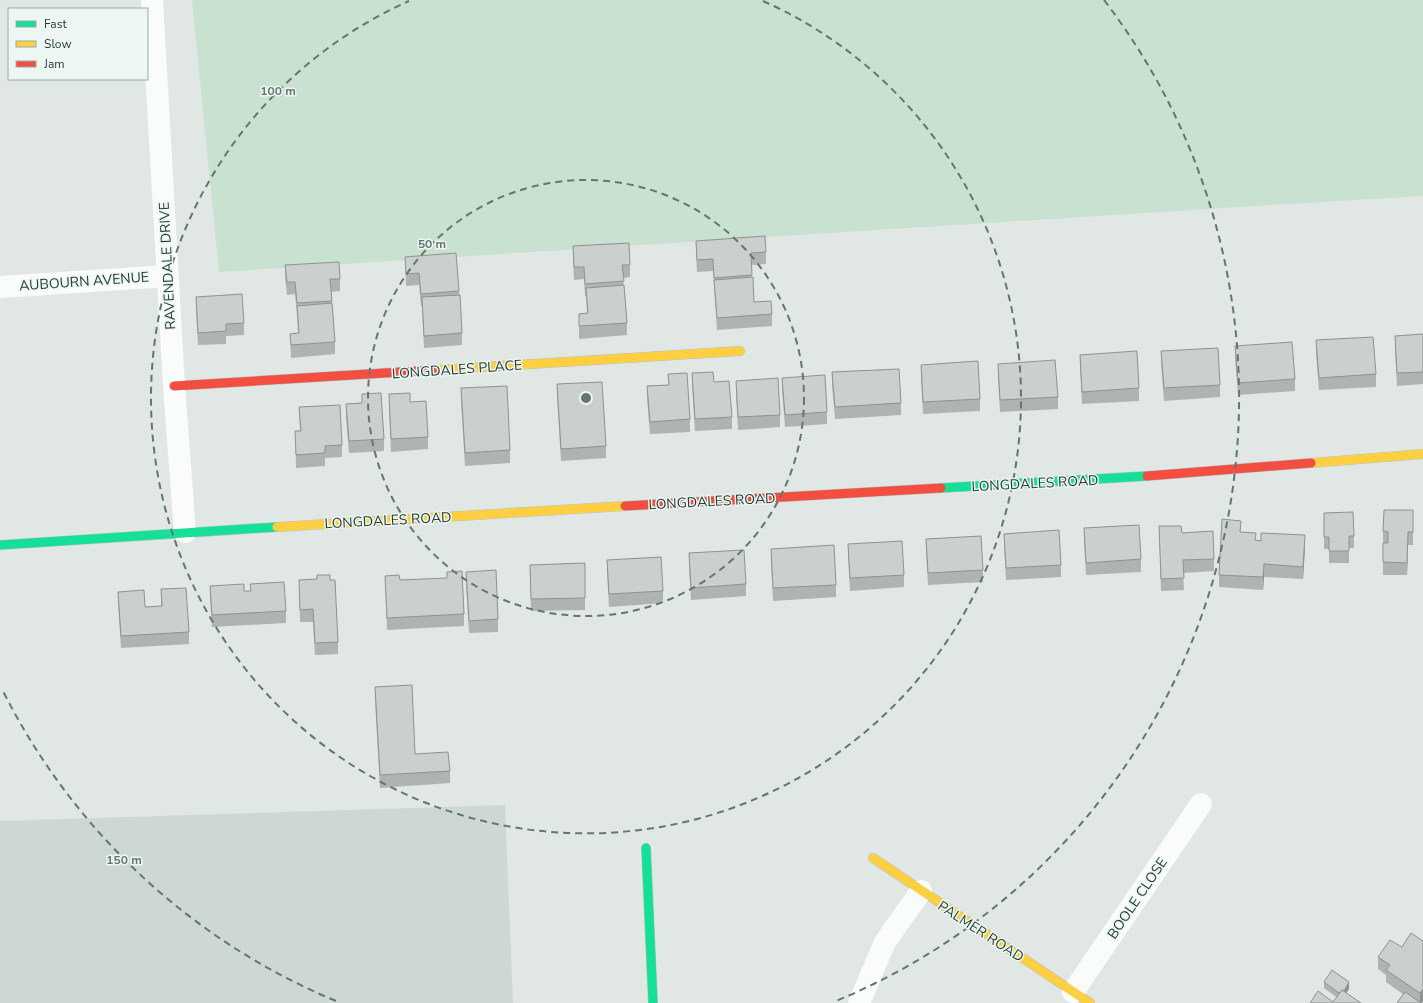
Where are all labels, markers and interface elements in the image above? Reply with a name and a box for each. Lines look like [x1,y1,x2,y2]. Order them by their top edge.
legend [8,8,148,80]
text: Fast [44,16,67,32]
text: Slow [44,36,72,52]
text: Jam [43,56,65,72]
text: 100 m [260,83,296,99]
street label: RAVENDALE DRIVE [155,202,180,330]
text: 50 m [418,236,446,252]
street label: AUBOURN AVENUE [19,267,150,296]
street label: LONGDALES PLACE [391,355,523,384]
centre of rings [579,391,593,405]
street label: LONGDALES ROAD [971,471,1099,496]
street label: LONGDALES ROAD [648,489,776,514]
street label: LONGDALES ROAD [324,508,452,533]
text: 150 m [106,852,142,868]
street label: BOOLE CLOSE [1103,854,1172,943]
street label: PALMER ROAD [934,896,1028,966]

